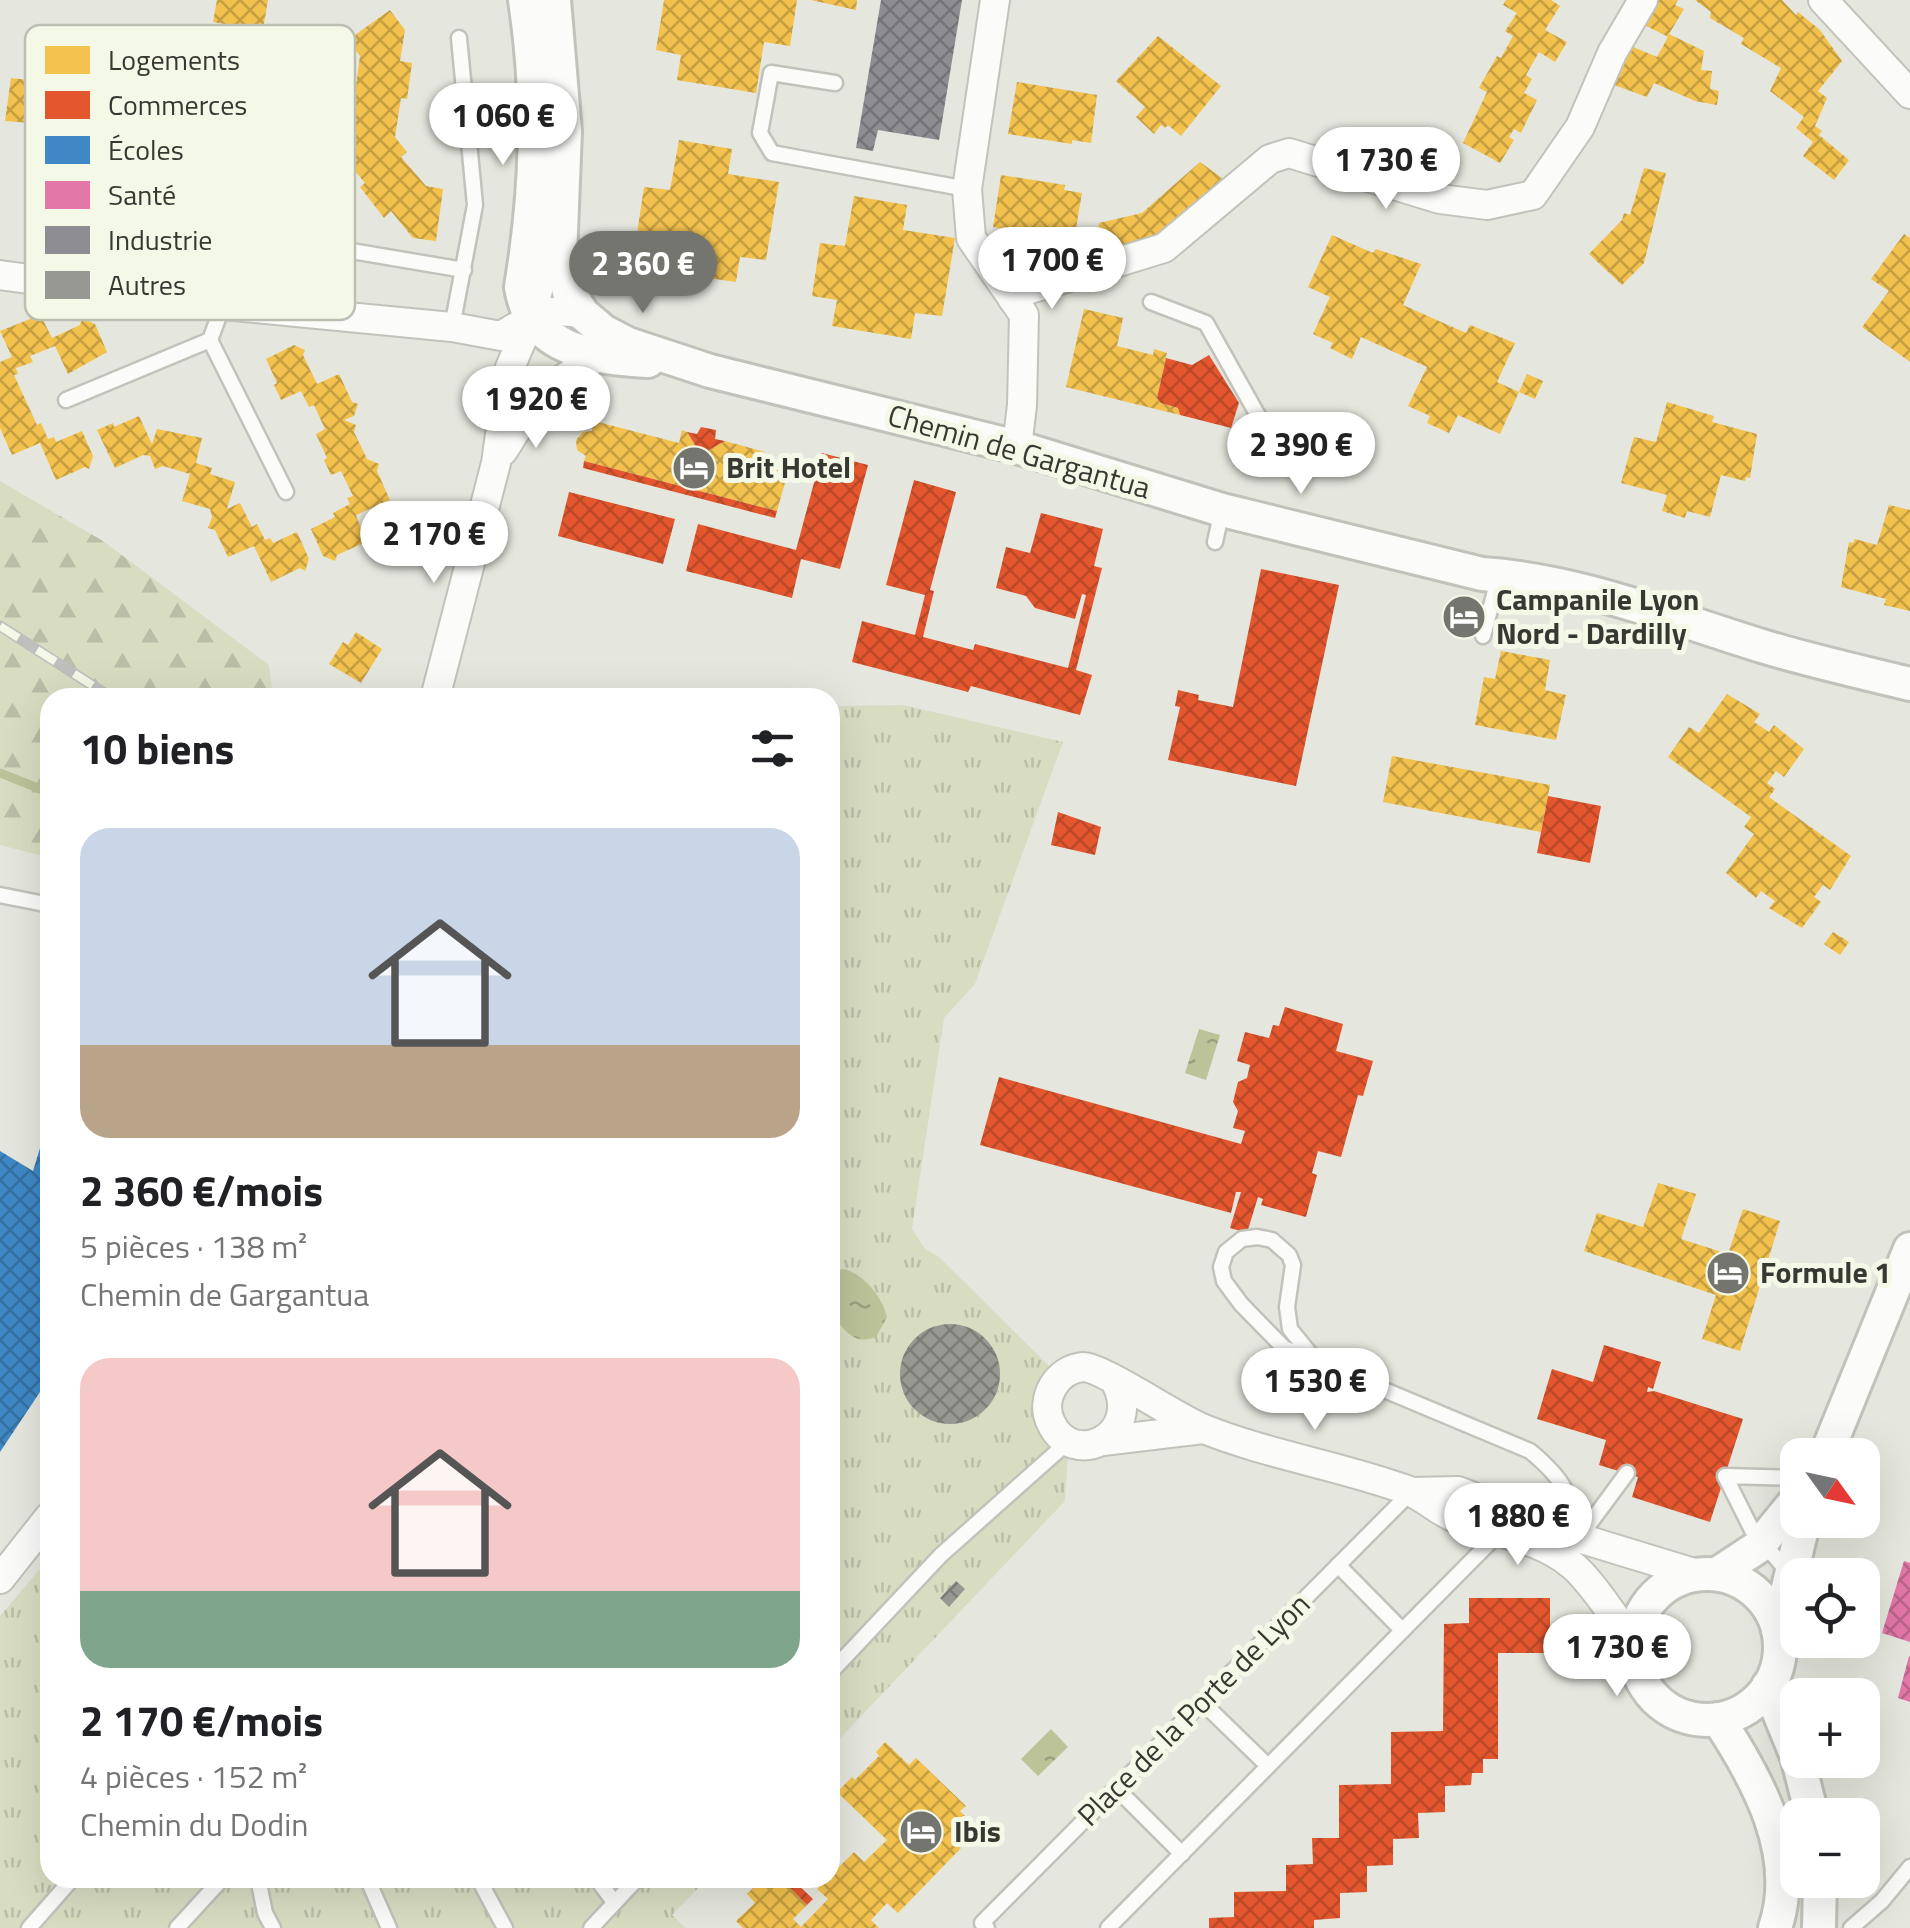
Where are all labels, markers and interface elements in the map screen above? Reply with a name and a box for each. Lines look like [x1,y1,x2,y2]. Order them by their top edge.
legend [25,25,355,320]
text: Logements [108,38,240,81]
text: Commerces [108,83,247,126]
pin: 1 060 € [411,83,595,168]
text: 1 060 € [451,91,555,139]
pin: 1 730 € [1294,127,1478,212]
text: Écoles [108,128,184,171]
text: 1 730 € [1334,135,1438,183]
text: Santé [108,173,176,216]
text: Industrie [108,218,212,261]
pin: 1 700 € [960,227,1144,312]
pin: 2 360 € [551,231,735,316]
text: 1 700 € [1000,235,1104,283]
text: 2 360 € [591,239,695,287]
text: Autres [108,263,186,306]
pin: 1 920 € [444,366,628,451]
text: 1 920 € [484,374,588,422]
street label: Chemin de Gargantua [883,392,1156,511]
pin: 2 390 € [1209,412,1393,497]
text: 2 390 € [1249,420,1353,468]
place label: Brit Hotel [726,444,851,490]
hotel icon: Brit Hotel [671,445,717,491]
pin: 2 170 € [342,501,526,586]
text: 2 170 € [382,509,486,557]
place label: Campanile Lyon Nord - Dardilly [1496,576,1699,656]
hotel icon: Campanile Lyon Nord - Dardilly [1441,594,1487,640]
text: 10 biens [80,716,234,780]
icon: filters [745,721,800,776]
icon: home [350,893,530,1073]
text: 2 360 €/mois [80,1158,323,1222]
text: 5 pièces · 138 m² [80,1222,307,1270]
place label: Formule 1 [1760,1249,1891,1295]
hotel icon: Formule 1 [1705,1250,1751,1296]
text: Chemin de Gargantua [80,1270,369,1318]
pin: 1 530 € [1223,1348,1407,1433]
text: 1 530 € [1263,1356,1367,1404]
icon: home [350,1423,530,1603]
north arrow [1780,1438,1880,1538]
map controls [1780,1438,1880,1898]
pin: 1 880 € [1426,1483,1610,1568]
text: 1 880 € [1466,1491,1570,1539]
button: locate [1780,1558,1880,1658]
street label: Place de la Porte de Lyon [1066,1582,1320,1836]
pin: 1 730 € [1525,1614,1709,1699]
text: 1 730 € [1565,1622,1669,1670]
button: + [1780,1678,1880,1778]
text: 2 170 €/mois [80,1688,323,1752]
text: 4 pièces · 152 m² [80,1752,307,1800]
button: − [1780,1798,1880,1898]
text: Chemin du Dodin [80,1800,308,1848]
place label: Ibis [954,1808,1001,1854]
hotel icon: Ibis [898,1809,944,1855]

